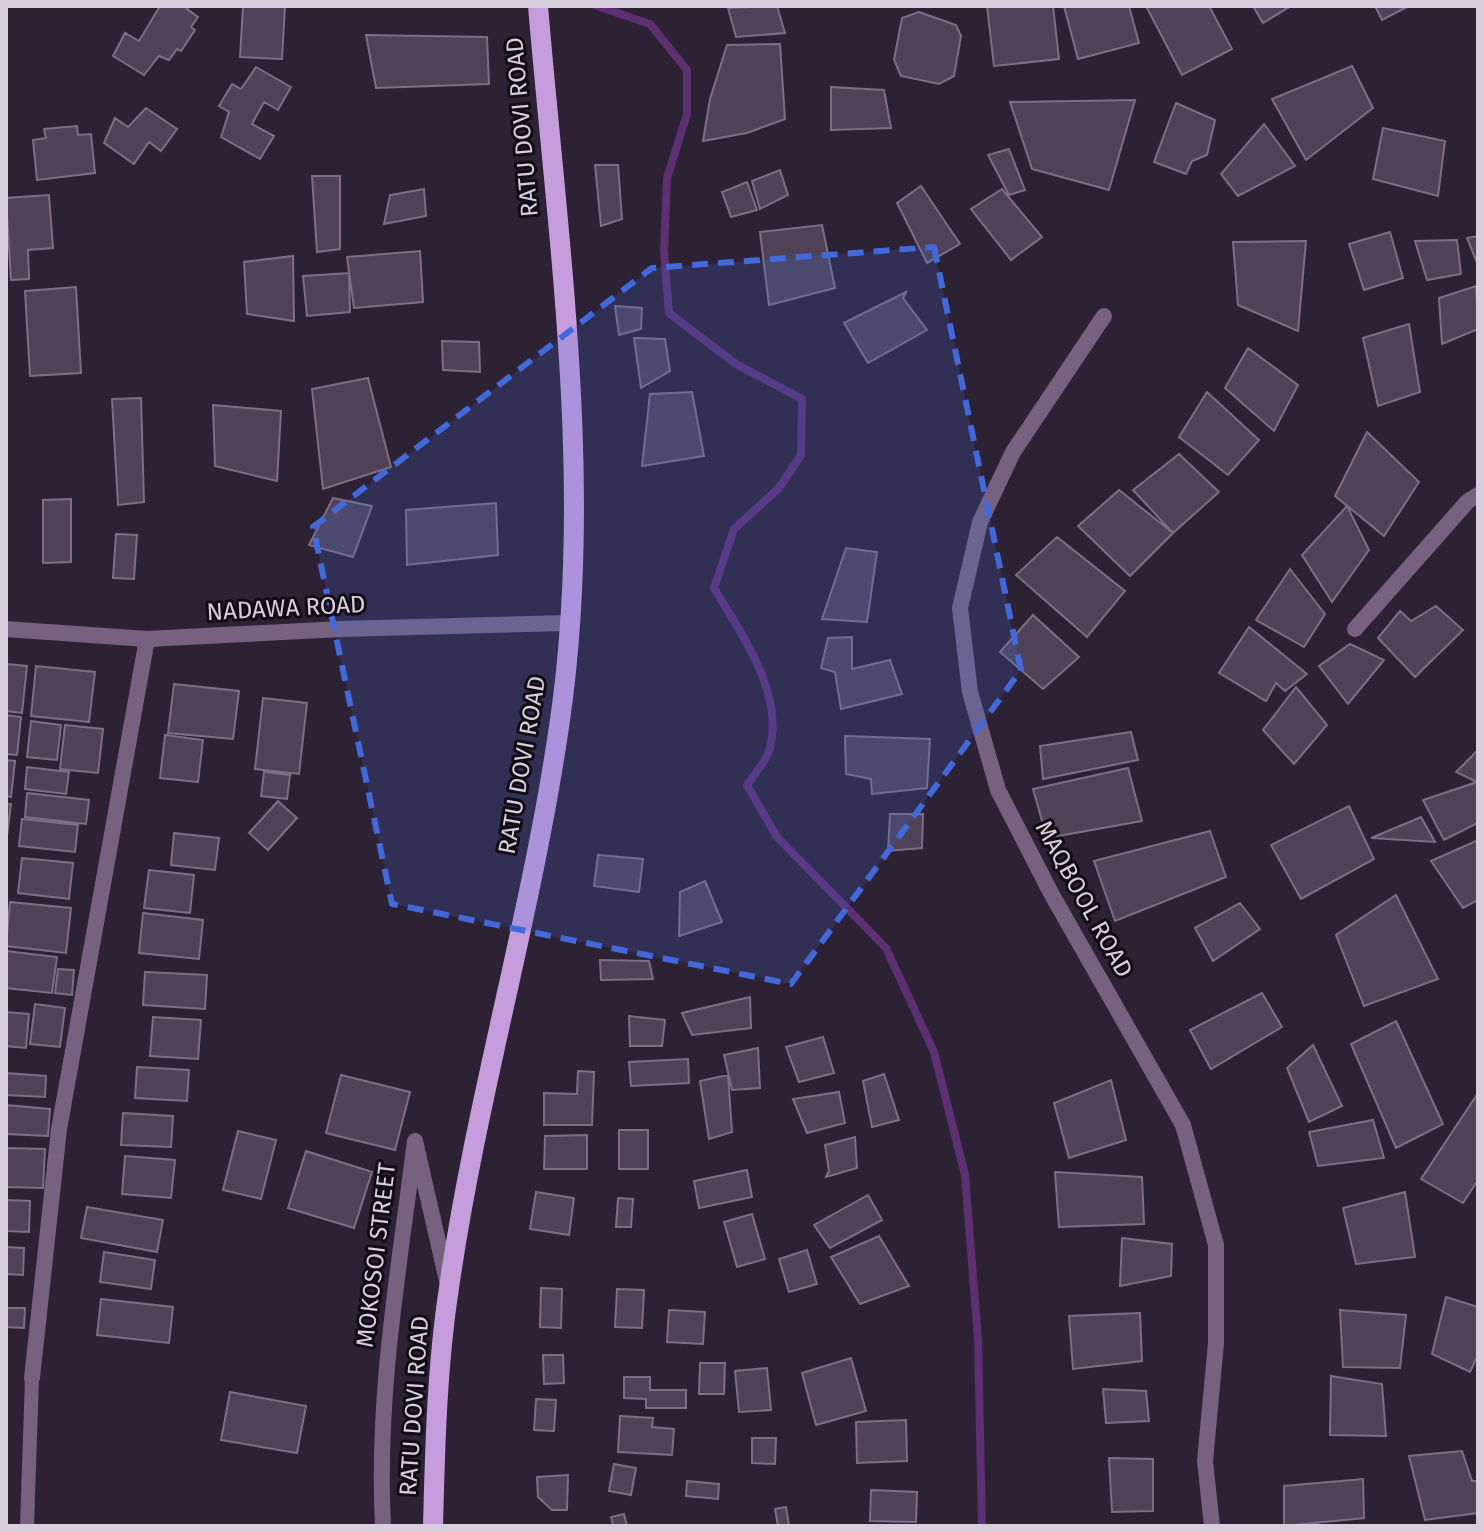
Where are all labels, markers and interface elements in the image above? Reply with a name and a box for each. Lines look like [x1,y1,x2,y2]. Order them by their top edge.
street label: RATU DOVI ROAD [500,36,544,218]
street label: NADAWA ROAD [206,590,366,626]
street label: RATU DOVI ROAD [493,674,551,856]
street label: MAQBOOL ROAD [1029,816,1139,982]
street label: MOKOSOI STREET [351,1160,401,1349]
street label: RATU DOVI ROAD [394,1315,434,1497]

